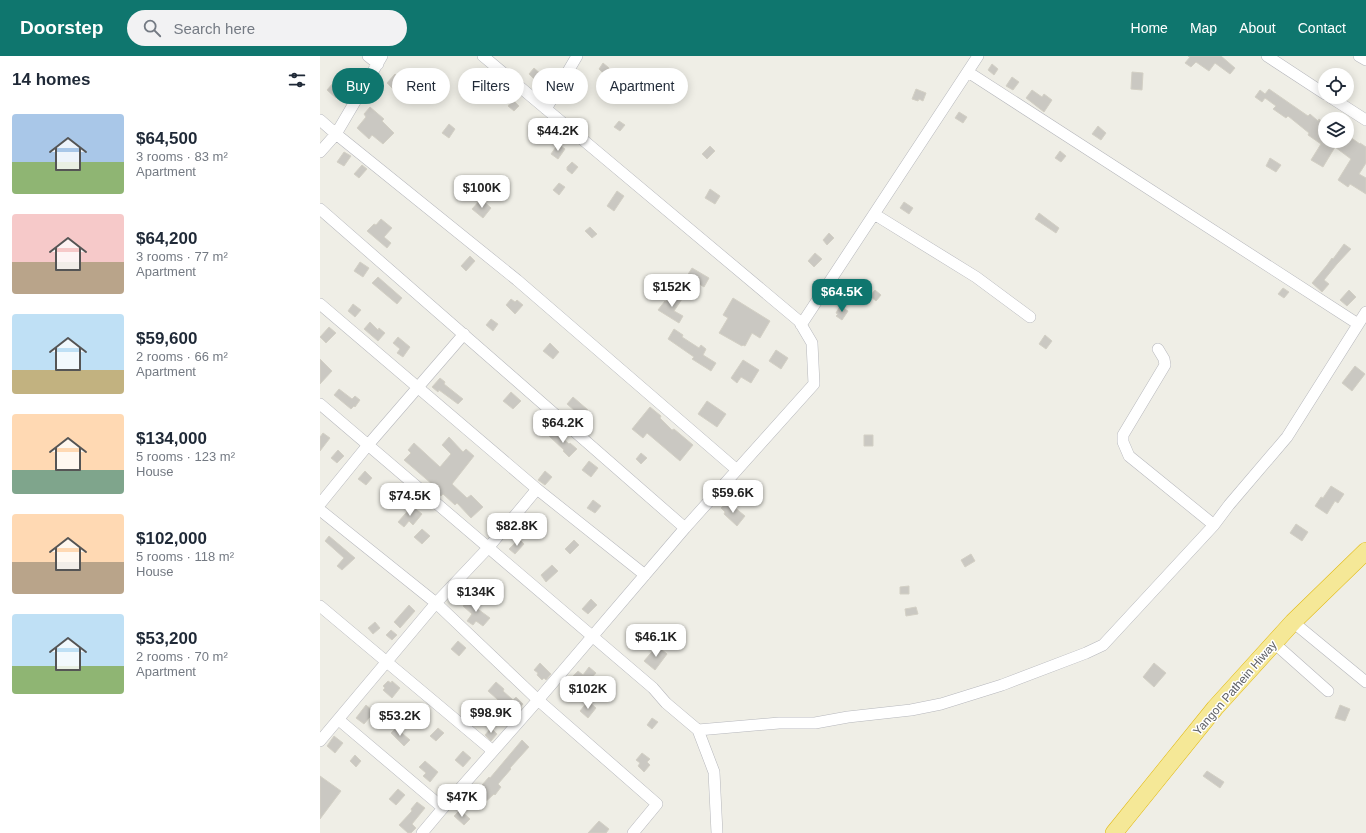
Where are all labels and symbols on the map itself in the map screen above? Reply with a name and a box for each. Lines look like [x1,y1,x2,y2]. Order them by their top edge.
pin: $44.2K [525,118,591,152]
pin: $100K [454,175,510,209]
pin: $152K [644,274,700,308]
pin: $64.5K [809,279,875,313]
pin: $64.2K [530,410,596,444]
pin: $59.6K [700,480,766,514]
pin: $74.5K [377,483,443,517]
pin: $82.8K [484,513,550,547]
pin: $134K [448,579,504,613]
pin: $46.1K [623,624,689,658]
street label: Yangon Pathein Hiway [1190,638,1280,738]
pin: $102K [560,676,616,710]
pin: $98.9K [458,700,524,734]
pin: $53.2K [367,703,433,737]
pin: $47K [438,784,486,818]

